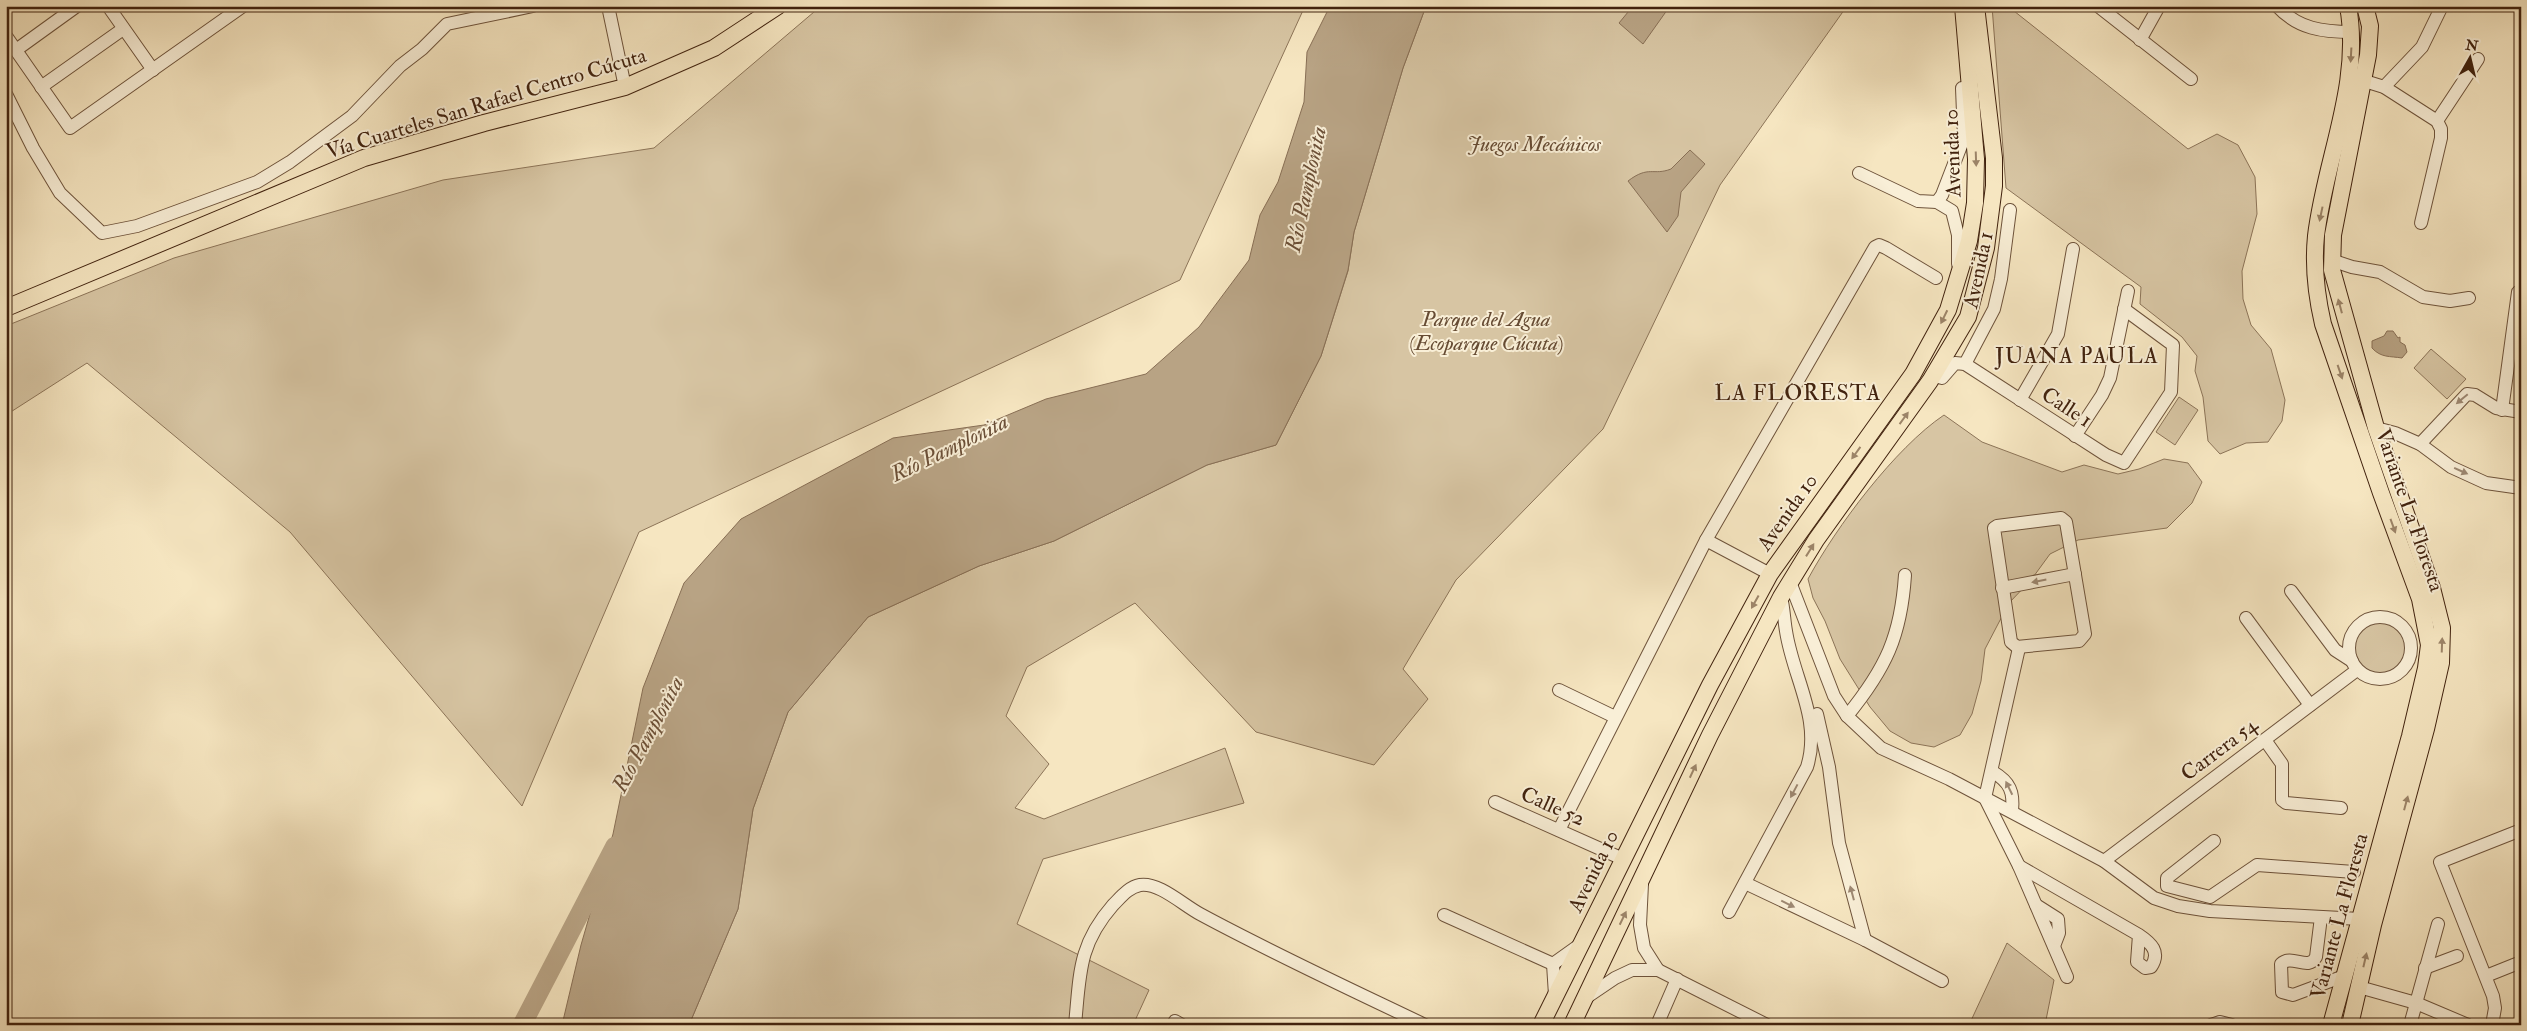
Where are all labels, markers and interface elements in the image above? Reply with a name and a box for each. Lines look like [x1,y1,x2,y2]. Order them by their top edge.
north arrow [2444,32,2494,82]
text: N [2463,36,2480,55]
street label: Vía Cuarteles San Rafael Centro Cúcuta [323,42,650,165]
one-way arrow [2347,47,2355,63]
street label: Avenida 10 [1937,108,1968,199]
water label: Río Pamplonita [1279,124,1333,255]
park label: Juegos Mecánicos [1467,131,1602,158]
one-way arrow [1972,152,1980,168]
one-way arrow [2317,206,2325,222]
street label: Avenida 1 [1957,229,2000,312]
one-way arrow [2336,298,2344,313]
park label: Parque del Agua (Ecoparque Cúcuta) [1409,306,1563,357]
one-way arrow [1940,310,1948,324]
district label: JUANA PAULA [1994,342,2159,370]
one-way arrow [2336,365,2344,380]
district label: LA FLORESTA [1715,379,1881,407]
street label: Calle 1 [2036,381,2097,434]
one-way arrow [2455,394,2468,405]
water label: Río Pamplonita [885,407,1013,489]
one-way arrow [1899,411,1909,425]
street label: Variante La Floresta [2369,425,2450,596]
one-way arrow [1850,446,1861,459]
street label: Avenida 10 [1750,468,1824,557]
one-way arrow [2454,468,2468,476]
one-way arrow [2389,519,2397,534]
one-way arrow [1805,544,1814,557]
one-way arrow [2030,577,2046,585]
one-way arrow [1750,595,1759,608]
one-way arrow [2438,637,2446,653]
water label: Río Pamplonita [605,672,690,798]
street label: Carrera 54 [2176,711,2264,787]
one-way arrow [1689,764,1697,778]
street label: Calle 52 [1516,780,1589,833]
one-way arrow [2005,781,2013,795]
one-way arrow [1790,784,1798,798]
one-way arrow [2403,796,2411,811]
street label: Avenida 10 [1562,826,1625,918]
street label: Variante La Floresta [2304,830,2375,1002]
one-way arrow [1848,886,1856,901]
one-way arrow [1781,899,1796,908]
one-way arrow [1619,911,1627,925]
one-way arrow [2361,953,2369,968]

